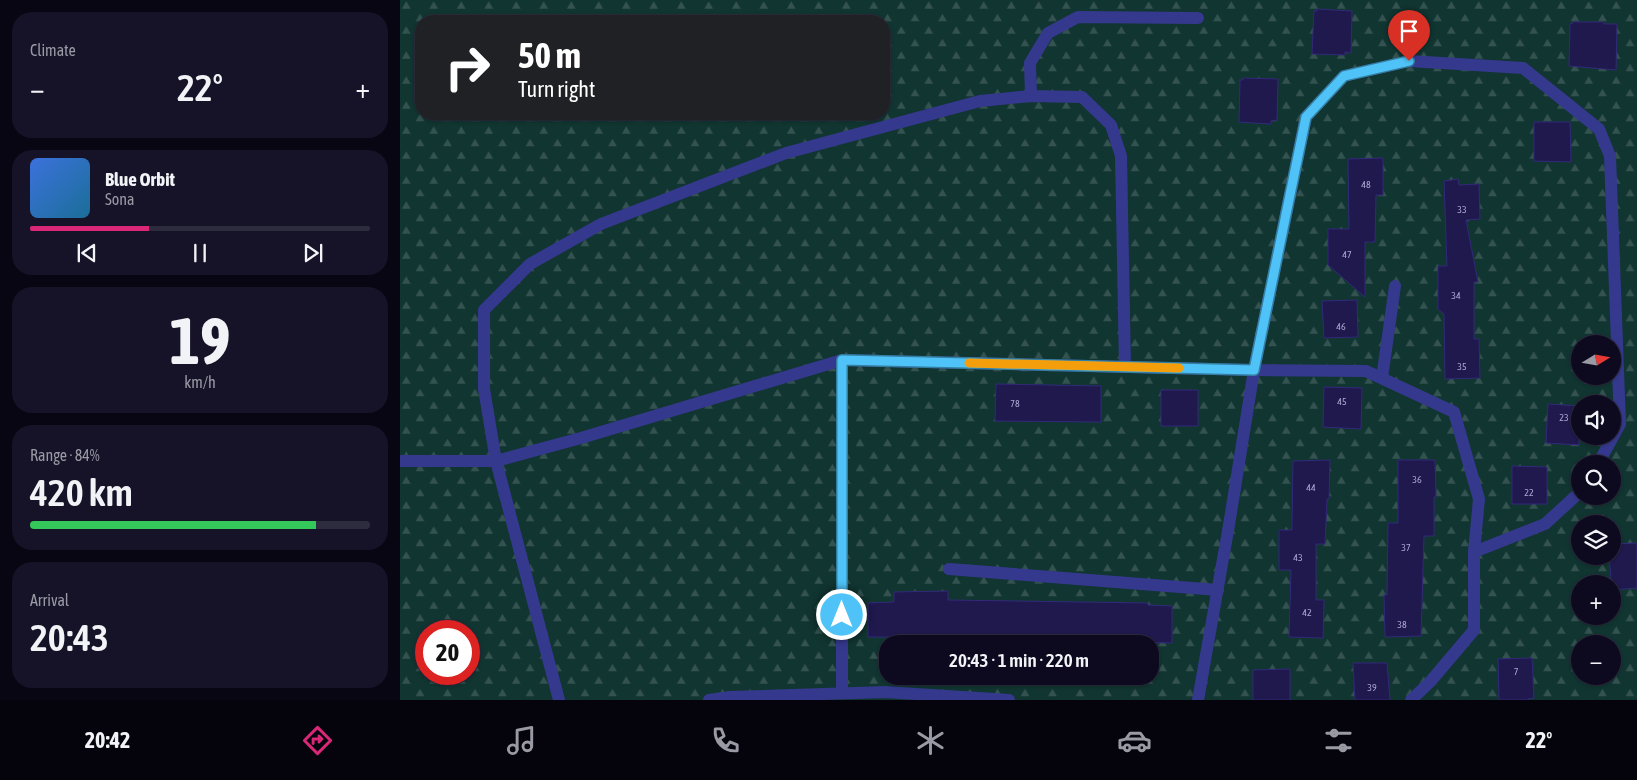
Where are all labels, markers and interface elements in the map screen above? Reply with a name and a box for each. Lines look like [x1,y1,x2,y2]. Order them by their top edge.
pin [1388,10,1430,61]
icon: arrive [1395,17,1423,45]
icon: right [435,35,500,100]
text: 50 m [518,35,581,75]
text: Climate [30,41,76,59]
text: 22° [177,66,223,109]
text: − [30,72,45,104]
text: + [355,72,370,104]
text: Turn right [518,76,595,102]
text: Blue Orbit [105,168,175,190]
house number: 48 [1361,179,1371,190]
text: Sona [105,190,134,208]
house number: 33 [1457,204,1467,215]
icon: previous [73,239,101,267]
icon: pause [186,239,214,267]
icon: next [299,239,327,267]
house number: 47 [1342,249,1352,260]
house number: 34 [1451,290,1461,301]
text: 19 [169,303,231,378]
house number: 46 [1336,321,1346,332]
north arrow [1571,335,1621,385]
map controls [1571,335,1621,685]
house number: 35 [1457,361,1467,372]
text: km/h [184,373,216,391]
button: sound [1571,395,1621,445]
house number: 45 [1337,396,1347,407]
house number: 78 [1010,398,1020,409]
house number: 23 [1559,412,1569,423]
text: Range · 84% [30,446,100,464]
button: search [1571,455,1621,505]
text: 420 km [30,471,133,514]
house number: 36 [1412,474,1422,485]
house number: 44 [1306,482,1316,493]
house number: 22 [1524,487,1534,498]
button: layers [1571,515,1621,565]
house number: 37 [1401,542,1411,553]
house number: 43 [1293,552,1303,563]
button: + [1571,575,1621,625]
position arrow [815,588,867,640]
text: Arrival [30,591,69,609]
house number: 42 [1302,607,1312,618]
text: 20:43 [30,616,109,659]
house number: 38 [1397,619,1407,630]
speed limit sign: 20 [415,620,480,685]
button: − [1571,635,1621,685]
text: 20:43 · 1 min · 220 m [949,649,1089,671]
house number: 7 [1514,666,1519,677]
house number: 39 [1367,682,1377,693]
icon: directions [300,723,335,758]
icon: music [504,723,539,758]
icon: phone [708,723,743,758]
icon: climate [913,723,948,758]
icon: car [1117,723,1152,758]
icon: filters [1321,723,1356,758]
text: 20:42 [85,727,130,753]
text: 22° [1526,727,1552,753]

